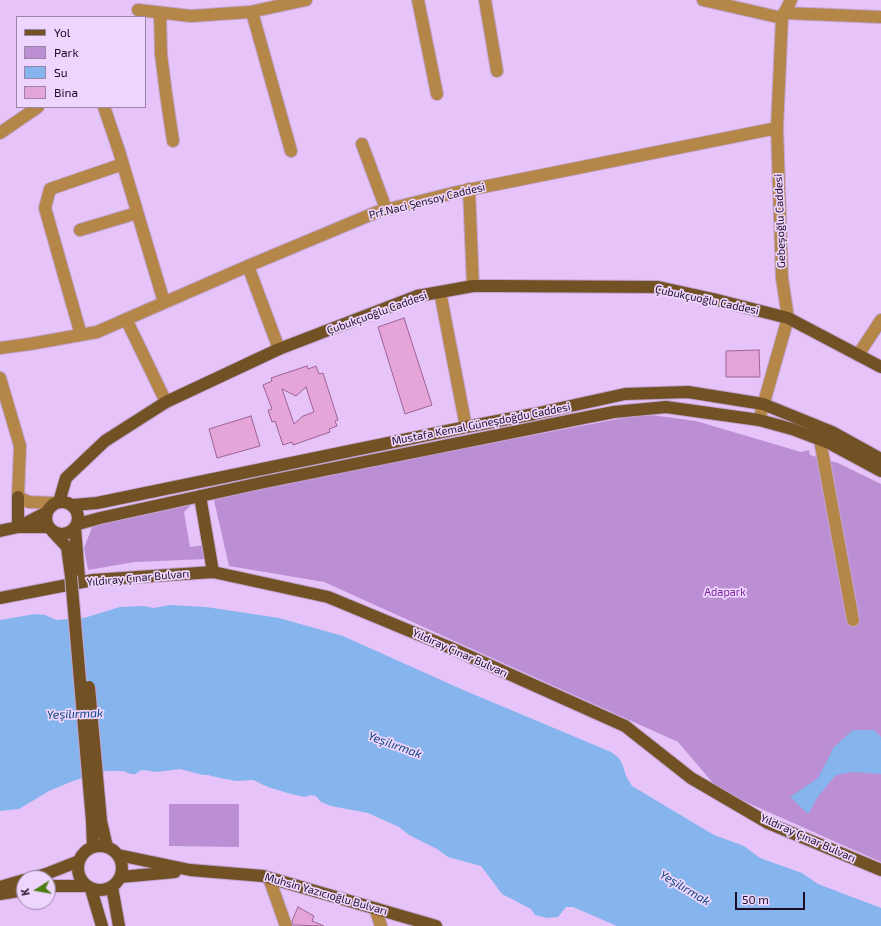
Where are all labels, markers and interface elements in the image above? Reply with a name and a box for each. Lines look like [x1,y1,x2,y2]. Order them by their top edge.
legend [16,16,146,108]
text: Yol [54,25,70,39]
text: Park [54,45,79,59]
text: Su [54,65,68,79]
text: Bina [54,85,78,99]
street label: Gebeşoğlu Caddesi [772,174,788,268]
street label: Prf.Naci Şensoy Caddesi [368,180,486,222]
street label: Çubukçuoğlu Caddesi [654,283,760,317]
street label: Çubukçuoğlu Caddesi [325,289,429,337]
street label: Mustafa Kemal Güneşdoğdu Caddesi [390,400,572,448]
street label: Yıldıray Çınar Bulvarı [86,567,190,589]
park label: Adapark [704,585,746,599]
street label: Yıldıray Çınar Bulvarı [410,626,510,680]
water label: Yeşilırmak [47,706,103,722]
water label: Yeşilırmak [366,729,424,761]
street label: Yıldıray Çınar Bulvarı [758,811,858,865]
water label: Yeşilırmak [657,867,713,909]
north arrow [16,870,56,910]
street label: Muhsin Yazıcıoğlu Bulvarı [263,870,389,918]
scale bar [737,884,807,910]
text: K [18,888,32,897]
text: 50 m [742,892,769,906]

